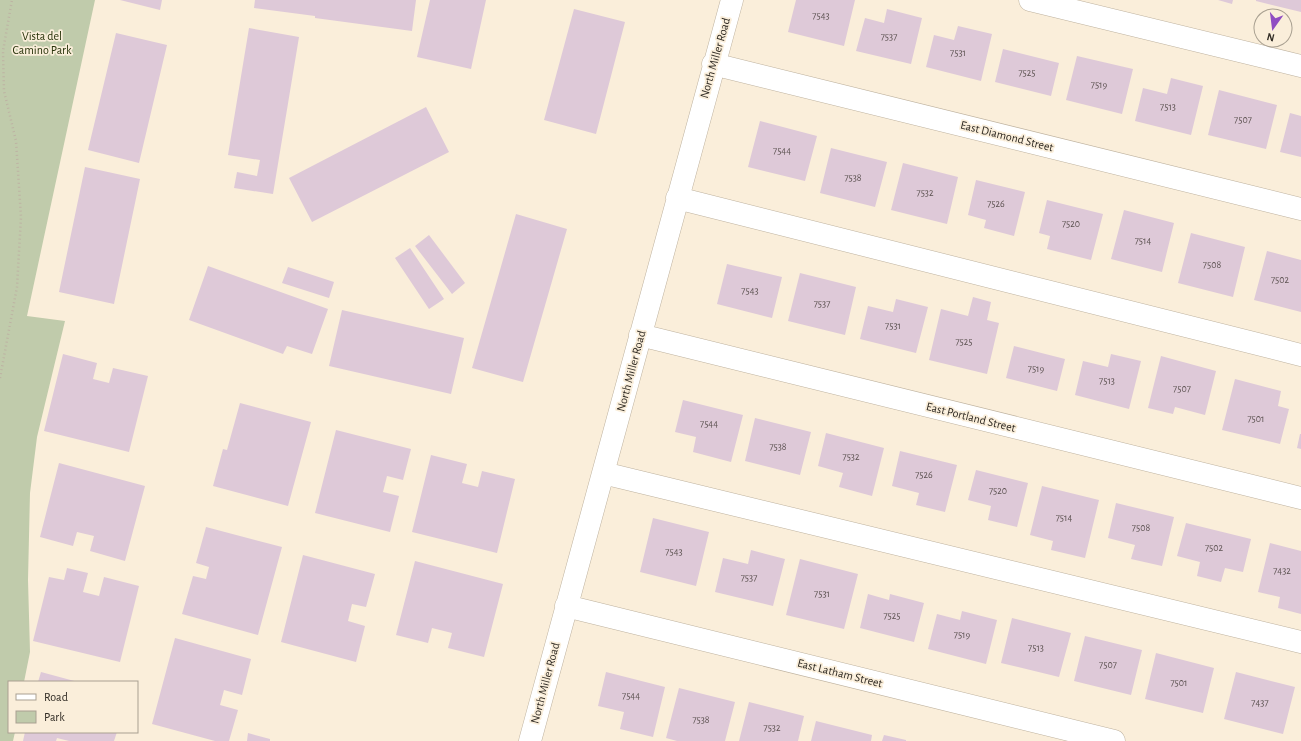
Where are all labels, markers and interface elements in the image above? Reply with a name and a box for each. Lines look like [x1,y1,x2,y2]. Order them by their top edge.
north arrow [1253,8,1293,48]
house number: 7543 [812,11,830,21]
street label: North Miller Road [698,16,732,100]
park label: Vista del Camino Park [13,30,72,56]
text: N [1266,31,1276,43]
house number: 7537 [881,32,897,42]
house number: 7531 [950,48,966,58]
house number: 7525 [1018,68,1036,78]
house number: 7519 [1091,80,1108,90]
house number: 7513 [1160,102,1176,112]
house number: 7507 [1234,115,1252,125]
street label: East Diamond Street [959,119,1055,153]
house number: 7544 [773,146,791,156]
house number: 7538 [844,173,862,183]
house number: 7532 [916,188,934,198]
house number: 7526 [987,199,1005,209]
house number: 7520 [1062,219,1080,229]
house number: 7514 [1135,236,1151,246]
house number: 7508 [1203,260,1221,270]
house number: 7502 [1271,275,1290,285]
house number: 7543 [741,286,759,296]
house number: 7537 [814,299,830,309]
house number: 7531 [885,321,901,331]
street label: North Miller Road [614,329,648,413]
house number: 7525 [955,337,973,347]
house number: 7519 [1028,364,1045,374]
house number: 7513 [1099,376,1115,386]
house number: 7507 [1173,384,1191,394]
street label: East Portland Street [925,400,1017,434]
house number: 7501 [1247,414,1265,424]
house number: 7544 [700,419,718,429]
house number: 7538 [769,442,787,452]
house number: 7532 [842,452,860,462]
house number: 7526 [915,470,933,480]
house number: 7520 [989,486,1007,496]
house number: 7514 [1056,513,1072,523]
house number: 7508 [1132,523,1150,533]
house number: 7502 [1205,543,1224,553]
house number: 7543 [665,547,683,557]
house number: 7432 [1273,566,1291,576]
house number: 7537 [741,573,757,583]
house number: 7531 [814,589,830,599]
house number: 7525 [883,611,901,621]
house number: 7519 [954,630,971,640]
street label: North Miller Road [528,641,562,725]
house number: 7513 [1028,643,1044,653]
street label: East Latham Street [796,657,884,689]
house number: 7507 [1099,660,1117,670]
house number: 7501 [1170,678,1188,688]
legend [8,681,138,733]
text: Road [44,691,68,703]
house number: 7544 [622,691,640,701]
house number: 7437 [1251,698,1269,708]
text: Park [44,711,65,723]
house number: 7538 [692,715,710,725]
house number: 7532 [763,723,781,733]

